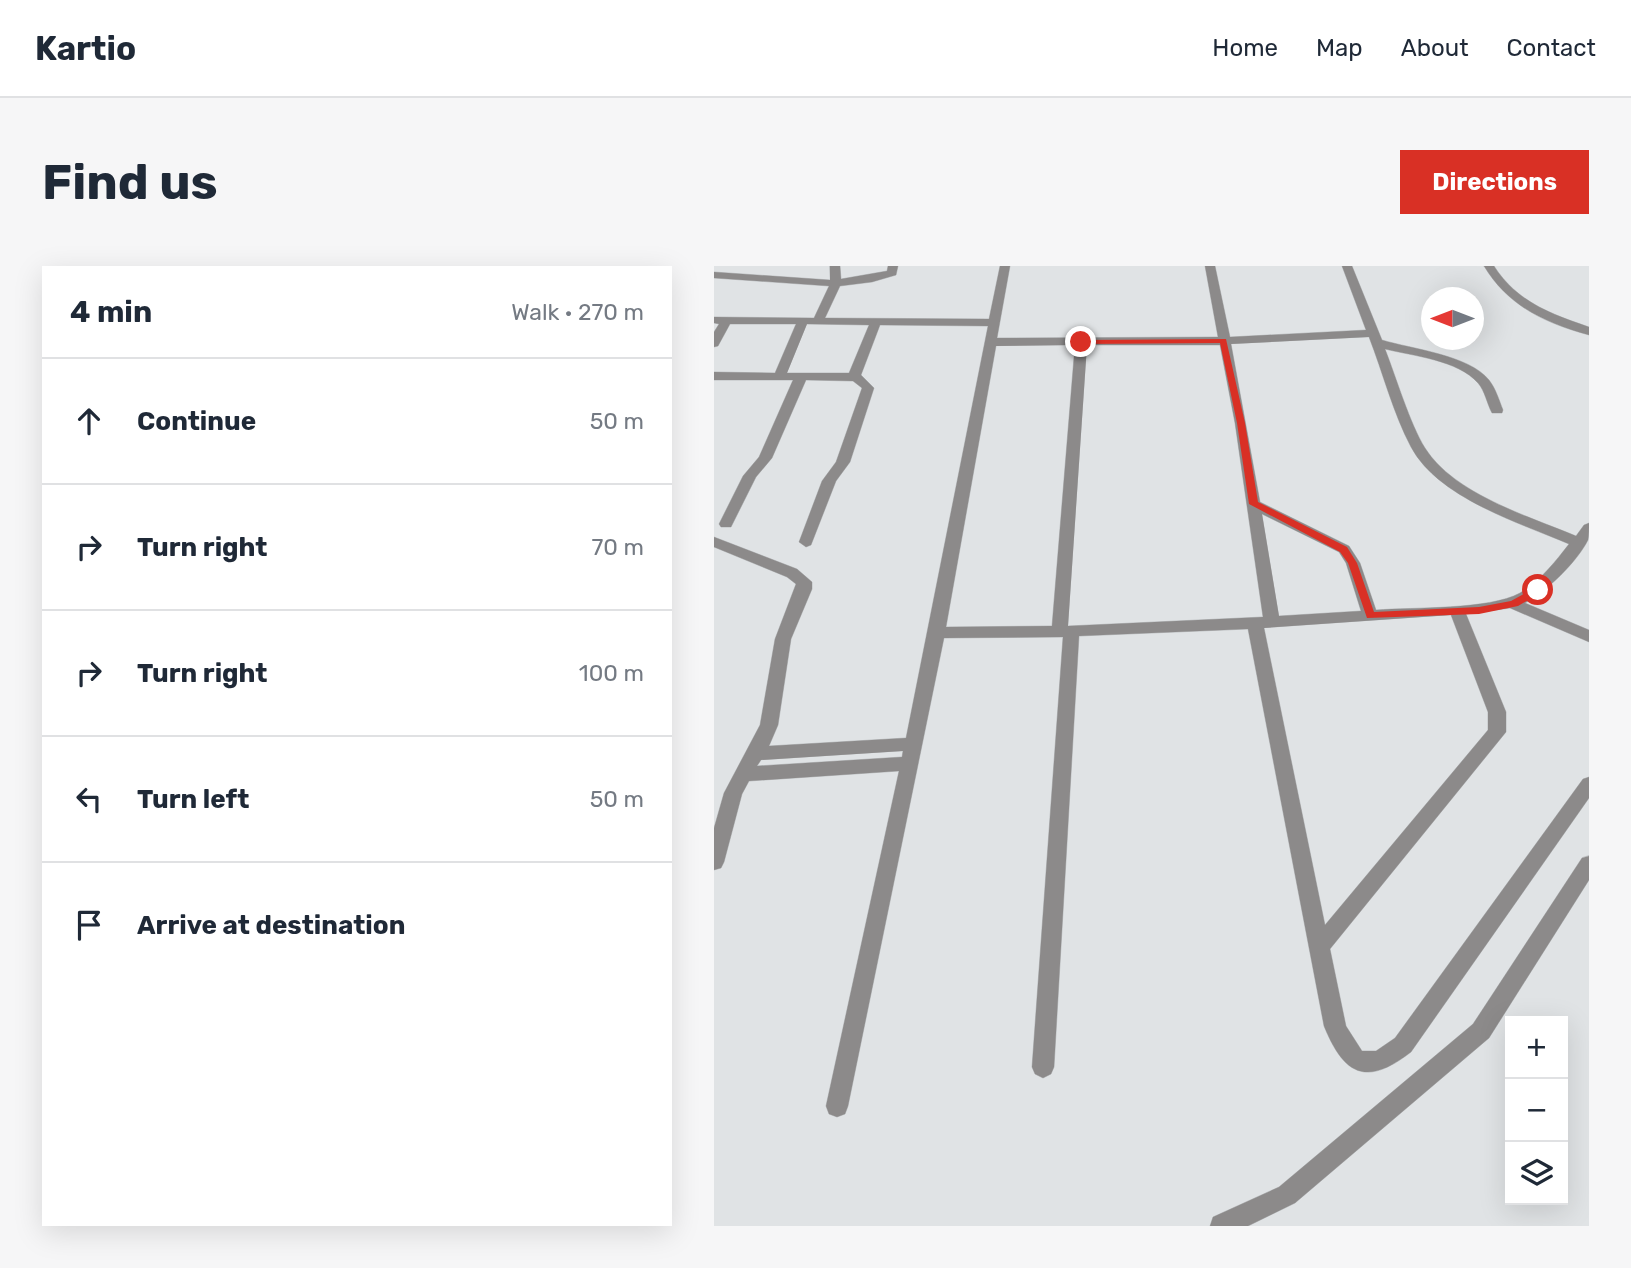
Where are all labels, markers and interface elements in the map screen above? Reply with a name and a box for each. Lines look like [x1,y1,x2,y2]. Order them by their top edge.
text: Kartio [35,29,136,68]
text: Home [1212,34,1278,62]
text: Map [1316,34,1363,62]
text: About [1401,34,1469,62]
text: Contact [1507,34,1596,62]
button: Directions [1400,150,1589,214]
text: Find us [42,153,218,211]
north arrow [1421,287,1484,350]
text: 4 min [70,294,152,330]
text: Walk · 270 m [511,298,644,326]
route end [1065,326,1096,357]
icon: ahead [70,402,108,440]
text: Continue [137,406,256,437]
text: 50 m [590,407,644,435]
icon: right [70,528,108,566]
text: Turn right [137,532,267,563]
text: 70 m [592,533,644,561]
route start [1522,574,1553,605]
icon: right [70,654,108,692]
text: Turn right [137,658,267,689]
text: 100 m [579,659,644,687]
icon: left [70,780,108,818]
text: Turn left [137,784,249,815]
text: 50 m [590,785,644,813]
icon: arrive [70,906,108,944]
text: Arrive at destination [137,910,405,941]
map controls [1505,1016,1568,1205]
button: + [1505,1016,1568,1079]
button: − [1505,1079,1568,1142]
button: layers [1505,1142,1568,1205]

